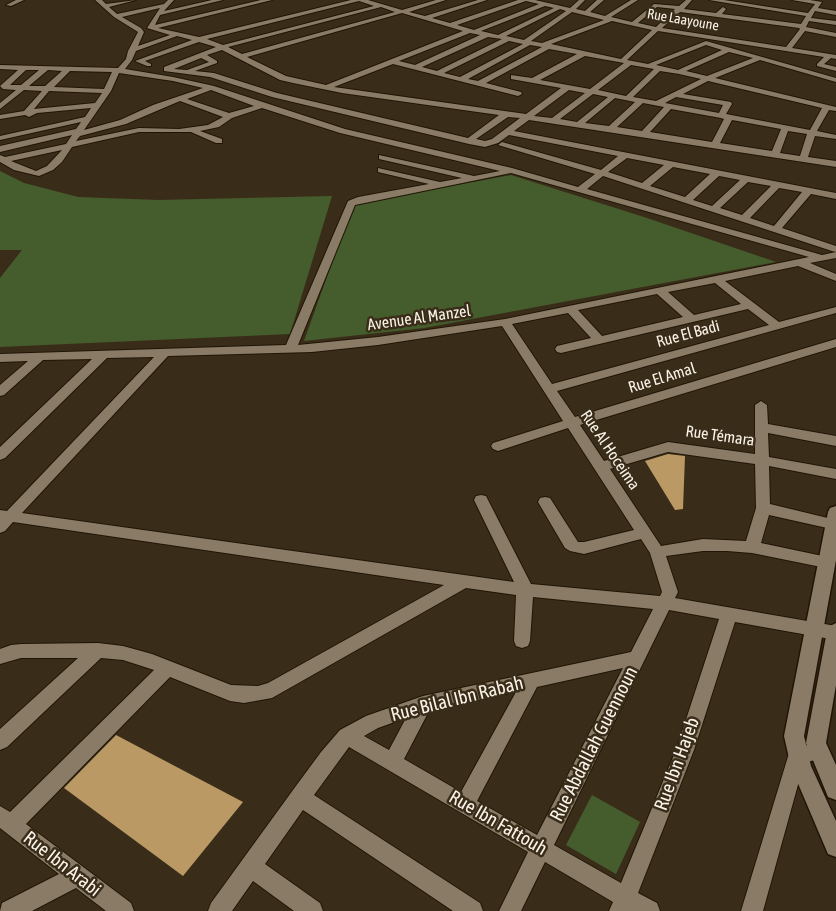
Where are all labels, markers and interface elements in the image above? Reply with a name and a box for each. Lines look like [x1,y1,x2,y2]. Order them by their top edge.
street label: Rue Laayoune [646,5,720,35]
street label: Avenue Al Manzel [366,301,472,335]
street label: Rue El Badi [654,316,722,352]
street label: Rue El Amal [626,359,698,397]
street label: Rue Al Hoceima [576,406,644,494]
street label: Rue Témara [684,422,756,450]
street label: Rue Abdallah Guennoun [545,663,643,825]
street label: Rue Bilal Ibn Rabah [388,672,526,726]
street label: Rue Ibn Hajeb [650,714,704,814]
street label: Rue Ibn Fattouh [445,786,551,860]
street label: Rue Ibn Arabi [19,827,105,901]

